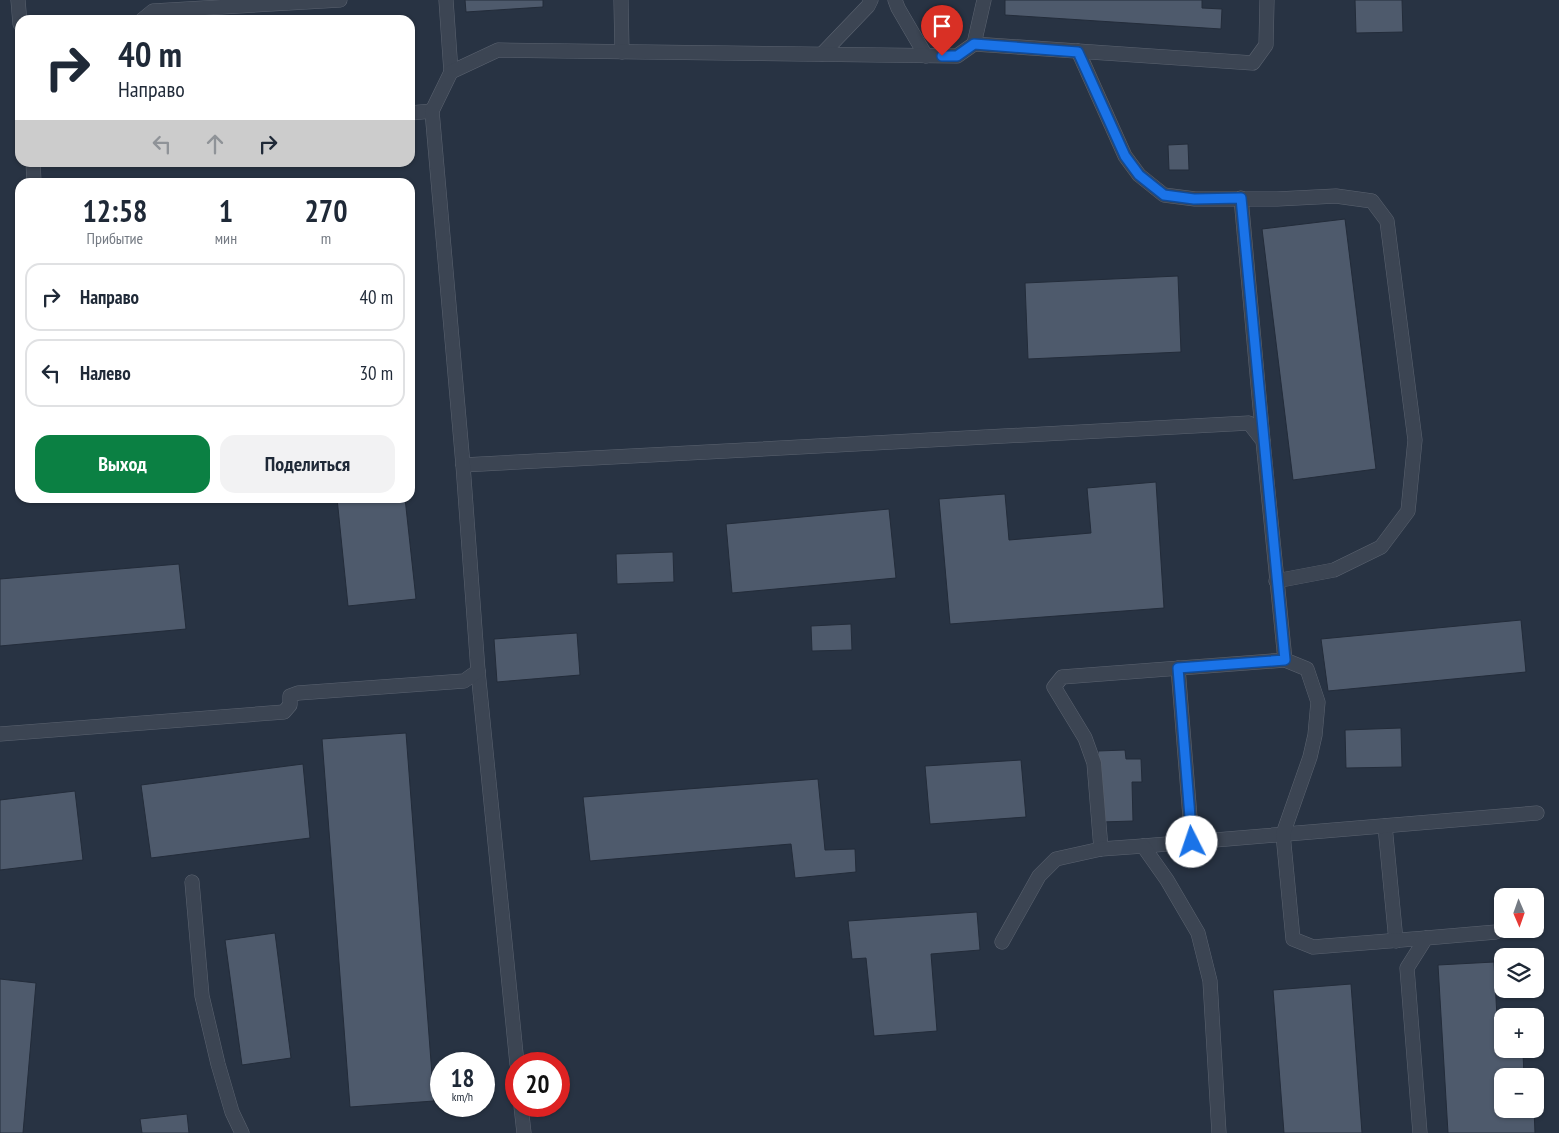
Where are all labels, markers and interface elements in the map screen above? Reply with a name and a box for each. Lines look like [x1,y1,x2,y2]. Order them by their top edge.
pin [921,5,963,56]
icon: arrive [928,12,956,40]
text: 40 m [118,31,182,77]
icon: right [35,35,100,100]
text: Направо [118,75,185,103]
icon: left [148,130,176,158]
icon: ahead [201,130,229,158]
icon: right [254,130,282,158]
text: 12:58 [82,191,147,230]
text: 1 [219,191,233,230]
text: 270 [305,191,348,230]
text: Прибытие [87,228,143,248]
text: мин [215,228,237,248]
text: m [321,228,331,248]
icon: right [37,283,65,311]
text: Направо [80,285,139,309]
text: 40 m [360,285,393,309]
icon: left [37,359,65,387]
text: Налево [80,361,131,385]
text: 30 m [360,361,393,385]
button: Выход [35,435,210,493]
button: Поделиться [220,435,395,493]
position arrow [1165,815,1217,867]
north arrow [1494,888,1544,938]
map controls [1494,888,1544,1118]
button: layers [1494,948,1544,998]
button: + [1494,1008,1544,1058]
speed limit sign: 20 [505,1052,570,1117]
text: 18 [451,1062,474,1094]
button: − [1494,1068,1544,1118]
text: km/h [452,1089,473,1104]

